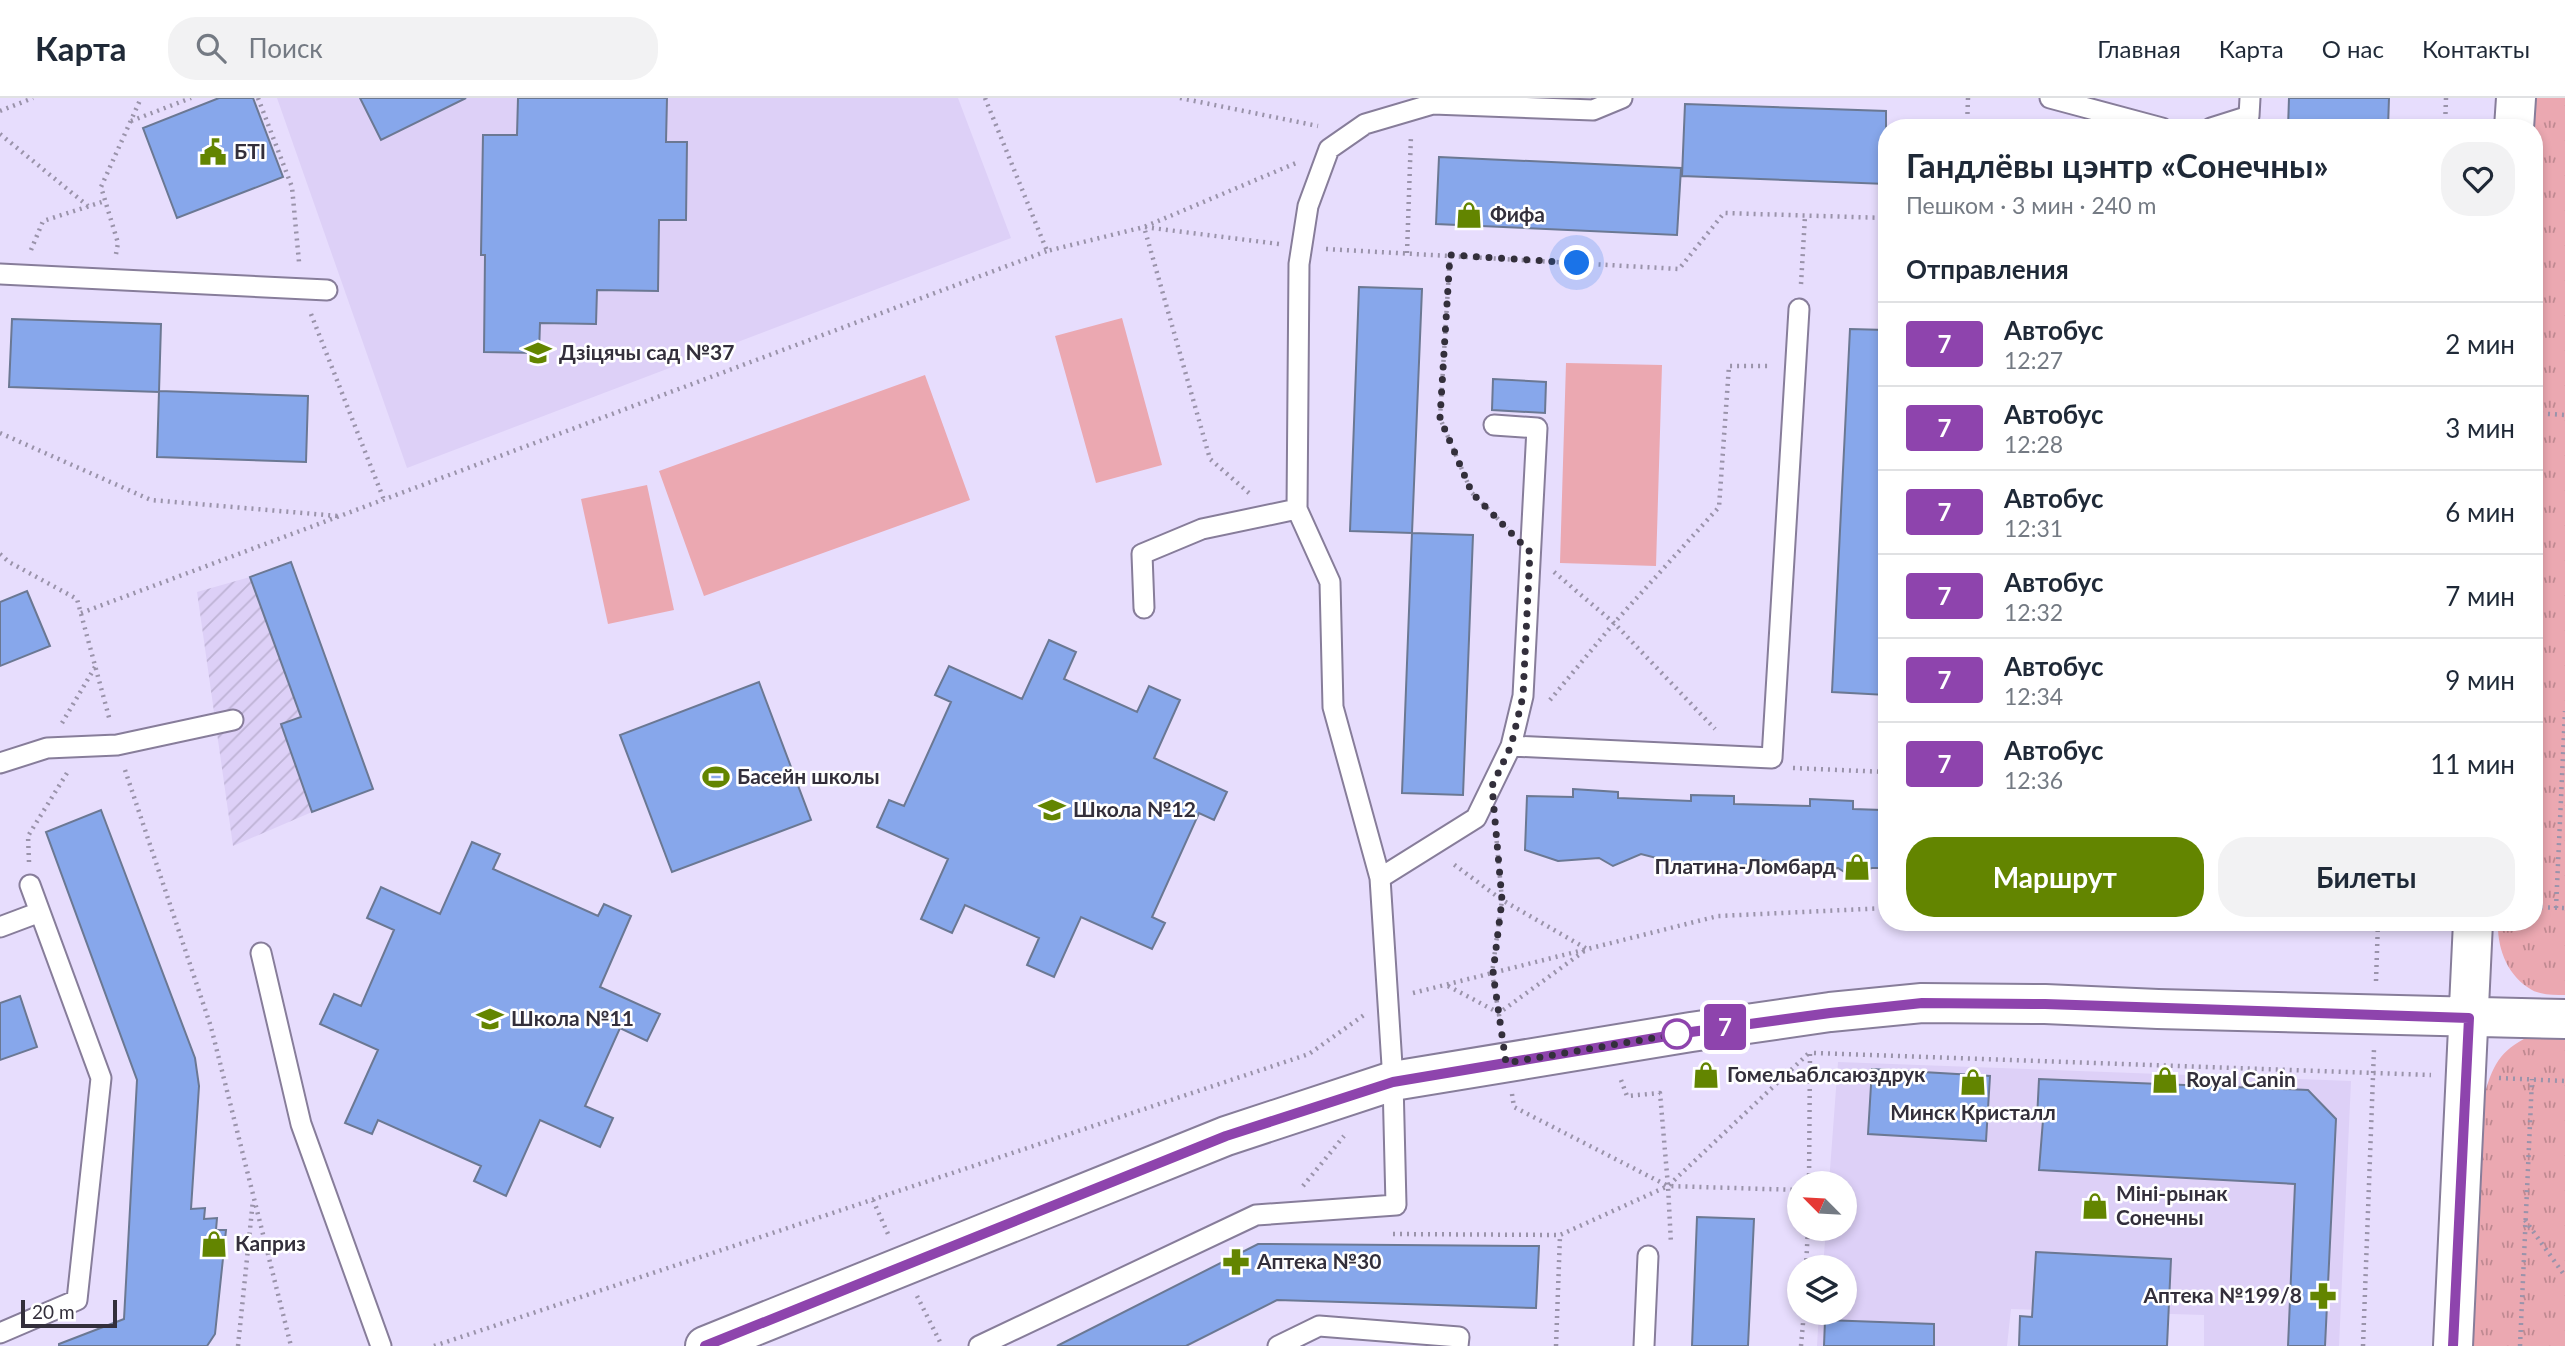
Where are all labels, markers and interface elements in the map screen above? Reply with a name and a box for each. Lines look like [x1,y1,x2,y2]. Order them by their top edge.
search box [168,17,658,80]
text: Карта [35,28,126,68]
icon: search [192,29,230,67]
text: Поиск [248,32,323,64]
text: Главная [2097,34,2181,63]
text: Карта [2219,34,2284,63]
text: О нас [2322,34,2384,63]
text: Контакты [2422,34,2530,63]
public building icon: БТІ [198,137,228,167]
place label: БТІ [234,138,266,163]
button: heart [2441,142,2515,216]
text: Гандлёвы цэнтр «Сонечны» [1906,145,2329,185]
text: Пешком · 3 мин · 240 m [1906,191,2156,219]
shop icon: Фифа [1454,200,1484,230]
place label: Фифа [1490,201,1545,226]
your location [1559,245,1594,280]
text: Отправления [1906,253,2069,285]
text: Автобус [2004,314,2103,346]
text: 2 мин [2445,328,2515,360]
text: 7 [1938,329,1951,358]
school or university icon: Дзіцячы сад №37 [523,338,553,368]
place label: Дзіцячы сад №37 [559,339,734,364]
text: 12:27 [2004,346,2063,374]
text: Автобус [2004,398,2103,430]
text: 3 мин [2445,412,2515,444]
text: 7 [1938,413,1951,442]
text: 12:28 [2004,430,2063,458]
text: Автобус [2004,482,2103,514]
text: 6 мин [2445,496,2515,528]
text: 7 [1938,497,1951,526]
text: 12:31 [2004,514,2063,542]
text: Автобус [2004,566,2103,598]
text: 7 мин [2445,580,2515,612]
text: 7 [1938,581,1951,610]
text: 12:32 [2004,598,2063,626]
text: Автобус [2004,650,2103,682]
text: 9 мин [2445,664,2515,696]
text: 7 [1938,665,1951,694]
text: 12:34 [2004,682,2063,710]
text: Автобус [2004,734,2103,766]
text: 11 мин [2430,748,2515,780]
text: 7 [1938,749,1951,778]
sports icon: Басейн школы [701,762,731,792]
place label: Басейн школы [737,763,880,788]
text: 12:36 [2004,766,2063,794]
school or university icon: Школа №12 [1037,795,1067,825]
place label: Школа №12 [1073,796,1196,821]
button: Маршрут [1906,837,2204,917]
button: Билеты [2218,837,2515,917]
shop icon: Платина-Ломбард [1842,852,1872,882]
place label: Платина-Ломбард [1654,853,1836,878]
school or university icon: Школа №11 [475,1004,505,1034]
line badge: 7 [1702,1004,1748,1050]
place label: Школа №11 [511,1005,634,1030]
text: 7 [1718,1012,1732,1041]
unlabelled marker [1662,1019,1692,1049]
shop icon: Гомельаблсаюздрук [1691,1060,1721,1090]
place label: Гомельаблсаюздрук [1727,1061,1926,1086]
shop icon: Royal Canin [2150,1065,2180,1095]
place label: Royal Canin [2186,1066,2296,1091]
shop icon: Минск Кристалл [1958,1067,1988,1097]
place label: Минск Кристалл [1890,1099,2056,1124]
north arrow [1787,1171,1857,1241]
map controls [1787,1171,1857,1325]
place label: Міні-рынак Сонечны [2116,1180,2228,1229]
shop icon: Міні-рынак Сонечны [2080,1191,2110,1221]
shop icon: Каприз [199,1229,229,1259]
place label: Каприз [235,1230,306,1255]
pharmacy icon: Аптека №30 [1221,1247,1251,1277]
place label: Аптека №30 [1256,1248,1381,1273]
button: layers [1787,1255,1857,1325]
pharmacy icon: Аптека №199/8 [2308,1281,2338,1311]
place label: Аптека №199/8 [2142,1282,2302,1307]
scale bar [21,1297,117,1329]
text: 20 m [32,1300,75,1323]

